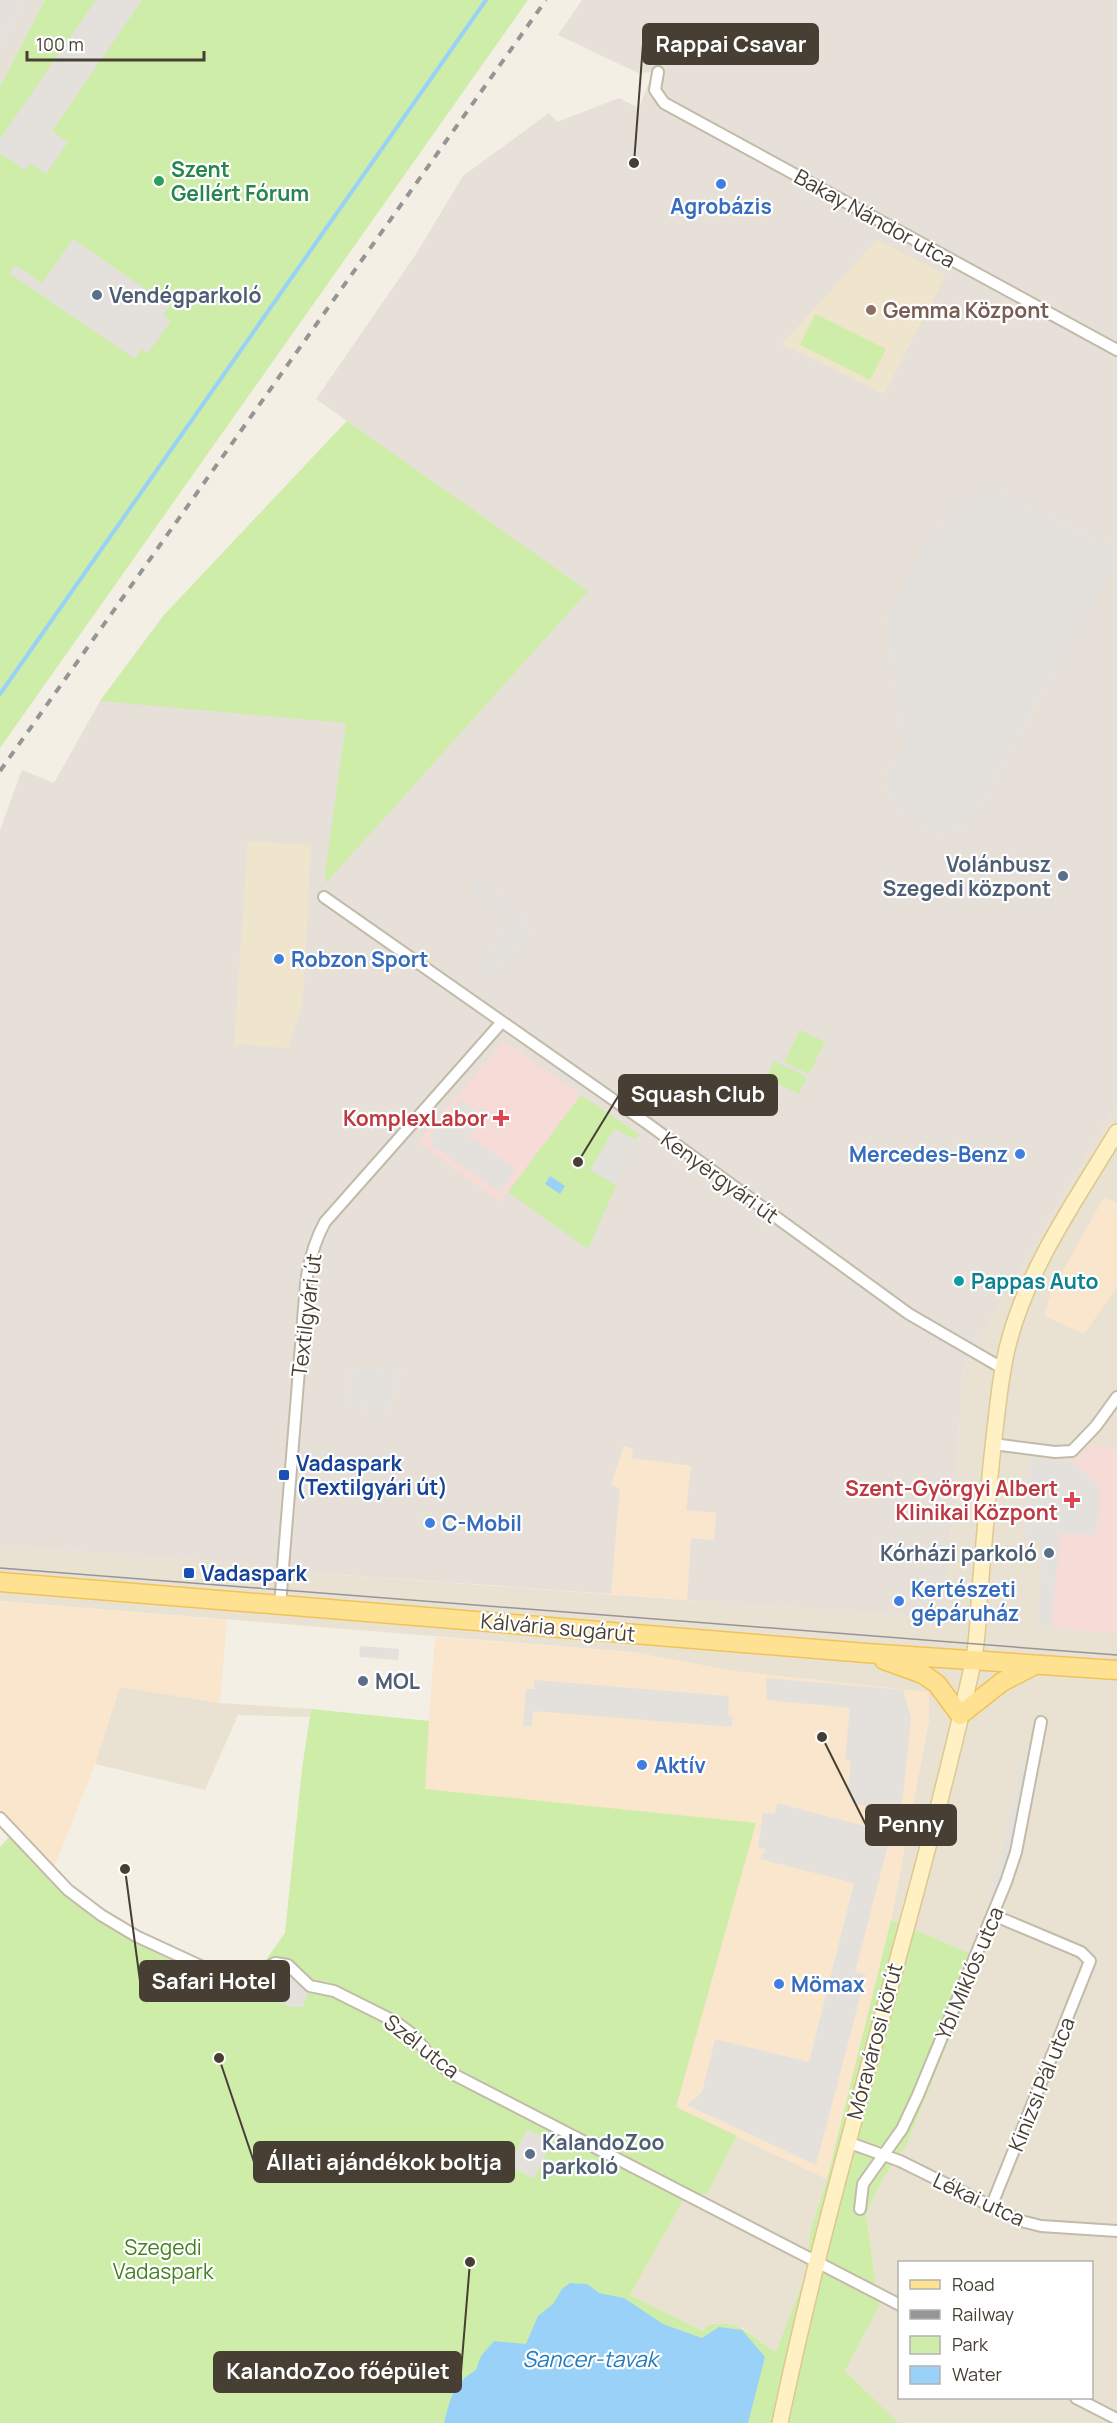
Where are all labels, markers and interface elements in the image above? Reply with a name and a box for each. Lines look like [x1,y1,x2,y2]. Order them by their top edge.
scale bar [27,24,204,62]
callout: Rappai Csavar [643,24,818,64]
text: Rappai Csavar [656,29,807,59]
text: 100 m [36,32,84,56]
place label: Szent Gellért Fórum [171,155,309,207]
street label: Bakay Nándor utca [789,162,961,274]
marker: Szent Gellért Fórum [152,174,166,188]
marker: Agrobázis [714,177,728,191]
place label: Agrobázis [670,192,772,220]
place label: Vendégparkoló [109,281,261,309]
marker: Vendégparkoló [90,288,104,302]
place label: Gemma Központ [883,296,1049,324]
marker: Gemma Központ [864,303,878,317]
place label: Volánbusz Szegedi központ [883,850,1051,902]
marker: Volánbusz Szegedi központ [1056,869,1070,883]
place label: Robzon Sport [291,945,428,973]
marker: Robzon Sport [272,952,286,966]
callout: Squash Club [619,1075,777,1115]
text: Squash Club [631,1079,765,1109]
place label: KomplexLabor [343,1104,488,1132]
marker: KomplexLabor [492,1109,510,1127]
street label: Kenyérgyári út [656,1125,784,1229]
place label: Mercedes-Benz [849,1140,1008,1168]
marker: Mercedes-Benz [1013,1147,1027,1161]
street label: Textilgyári út [285,1252,327,1378]
place label: Pappas Auto [971,1267,1098,1295]
marker: Pappas Auto [952,1274,966,1288]
place label: Vadaspark (Textilgyári út) [296,1449,448,1501]
marker: Vadaspark (Textilgyári út) [277,1468,291,1482]
place label: Szent-Györgyi Albert Klinikai Központ [845,1474,1058,1526]
marker: Szent-Györgyi Albert Klinikai Központ [1063,1491,1081,1509]
place label: C-Mobil [442,1509,522,1537]
marker: C-Mobil [423,1516,437,1530]
place label: Kórházi parkoló [880,1539,1037,1567]
marker: Kórházi parkoló [1042,1546,1056,1560]
place label: Vadaspark [201,1559,307,1587]
marker: Vadaspark [182,1566,196,1580]
place label: Kertészeti gépáruház [911,1575,1019,1627]
marker: Kertészeti gépáruház [892,1594,906,1608]
street label: Kálvária sugárút [480,1606,636,1648]
place label: MOL [375,1667,420,1695]
marker: MOL [356,1674,370,1688]
place label: Aktív [654,1751,706,1779]
marker: Aktív [635,1758,649,1772]
callout: Penny [866,1805,956,1845]
text: Penny [878,1809,945,1839]
street label: Ybl Miklós utca [928,1902,1010,2044]
street label: Móravárosi körút [840,1960,908,2122]
callout: Safari Hotel [140,1961,289,2001]
text: Safari Hotel [152,1966,276,1996]
place label: Mömax [791,1970,865,1998]
marker: Mömax [772,1977,786,1991]
street label: Szél utca [379,2008,465,2084]
street label: Kinizsi Pál utca [1001,2013,1081,2155]
place label: KalandoZoo parkoló [542,2128,664,2180]
callout: Állati ajándékok boltja [254,2142,514,2182]
text: Állati ajándékok boltja [266,2147,502,2177]
marker: KalandoZoo parkoló [523,2147,537,2161]
street label: Lékai utca [929,2166,1029,2232]
park label: Szegedi Vadaspark [113,2233,214,2285]
legend [898,2261,1093,2399]
text: Road [952,2272,995,2296]
text: Railway [952,2302,1014,2326]
text: Park [952,2332,989,2356]
water label: Sancer-tavak [523,2344,661,2374]
callout: KalandoZoo főépület [214,2352,461,2392]
text: KalandoZoo főépület [226,2356,450,2386]
text: Water [952,2362,1002,2386]

